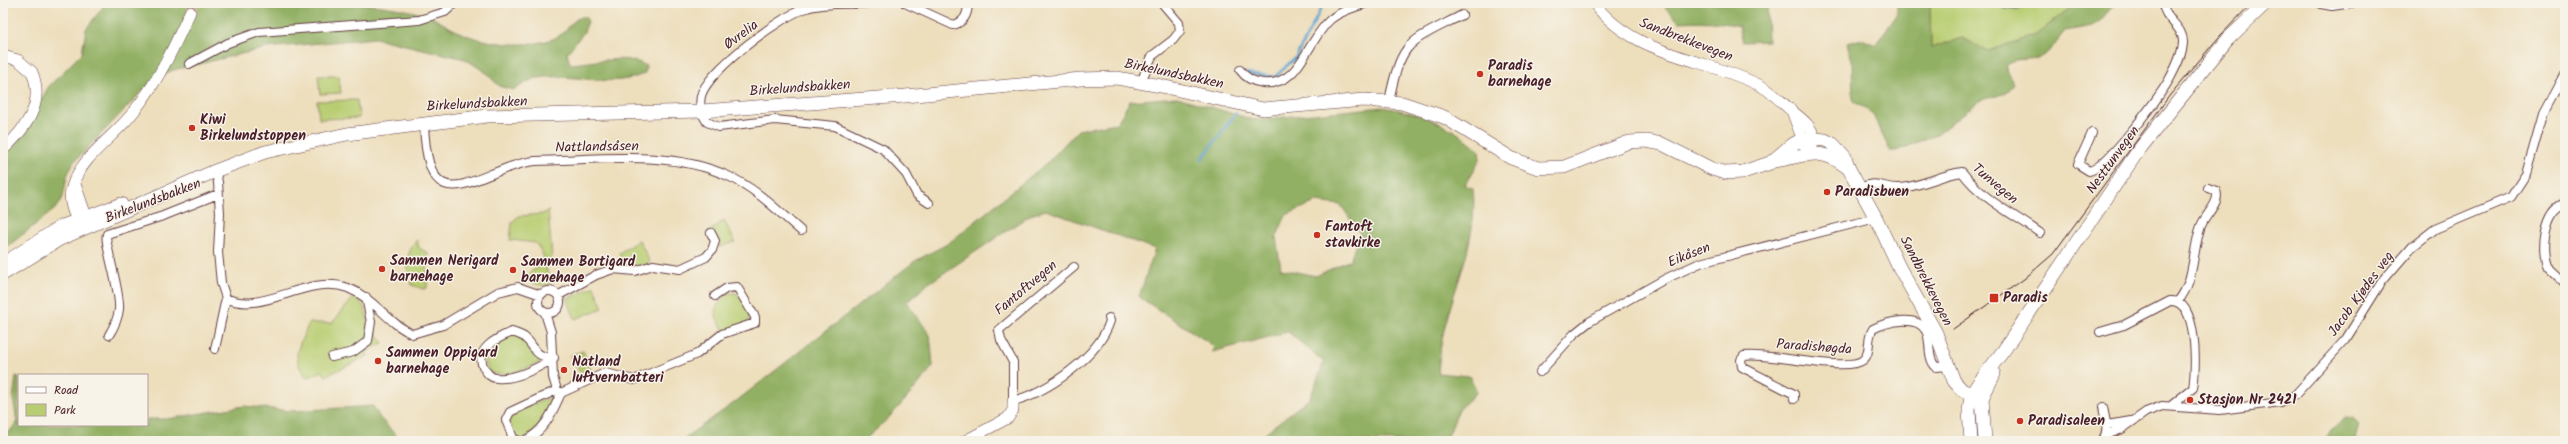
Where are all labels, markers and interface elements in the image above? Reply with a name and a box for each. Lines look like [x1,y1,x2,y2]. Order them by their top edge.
street label: Sandbrekkevegen [1636,12,1736,68]
street label: Øvrelia [719,15,763,55]
street label: Birkelundsbakken [1122,53,1226,95]
place label: Paradis barnehage [1488,55,1551,93]
marker: Paradis barnehage [1475,69,1485,79]
street label: Birkelundsbakken [749,73,851,103]
street label: Birkelundsbakken [426,90,528,118]
place label: Kiwi Birkelundstoppen [200,109,306,147]
street label: Nesttunvegen [2081,121,2145,199]
marker: Kiwi Birkelundstoppen [187,123,197,133]
street label: Nattlandsåsen [555,135,639,159]
street label: Tunvegen [1967,158,2023,210]
street label: Birkelundsbakken [102,173,204,229]
place label: Paradisbuen [1835,181,1909,203]
marker: Paradisbuen [1822,187,1832,197]
place label: Fantoft stavkirke [1325,216,1380,254]
marker: Fantoft stavkirke [1312,230,1322,240]
street label: Sandbrekkevegen [1894,232,1958,330]
street label: Eikåsen [1664,236,1714,274]
street label: Jacob Kjødes veg [2323,247,2399,341]
place label: Sammen Nerigard barnehage [390,250,499,288]
place label: Sammen Bortigard barnehage [521,251,636,289]
street label: Fantoftvegen [990,255,1062,321]
marker: Sammen Nerigard barnehage [377,264,387,274]
marker: Sammen Bortigard barnehage [508,265,518,275]
place label: Paradis [2003,287,2048,309]
marker: Paradis [1988,292,2000,304]
street label: Paradishøgda [1775,333,1853,361]
place label: Sammen Oppigard barnehage [386,342,498,380]
place label: Natland luftvernbatteri [572,351,664,389]
marker: Sammen Oppigard barnehage [373,356,383,366]
marker: Natland luftvernbatteri [559,365,569,375]
legend [18,374,148,426]
text: Road [54,381,79,400]
place label: Stasjon Nr 2421 [2198,389,2297,411]
marker: Stasjon Nr 2421 [2185,395,2195,405]
text: Park [54,401,76,420]
place label: Paradisaleen [2028,410,2105,432]
marker: Paradisaleen [2015,416,2025,426]

